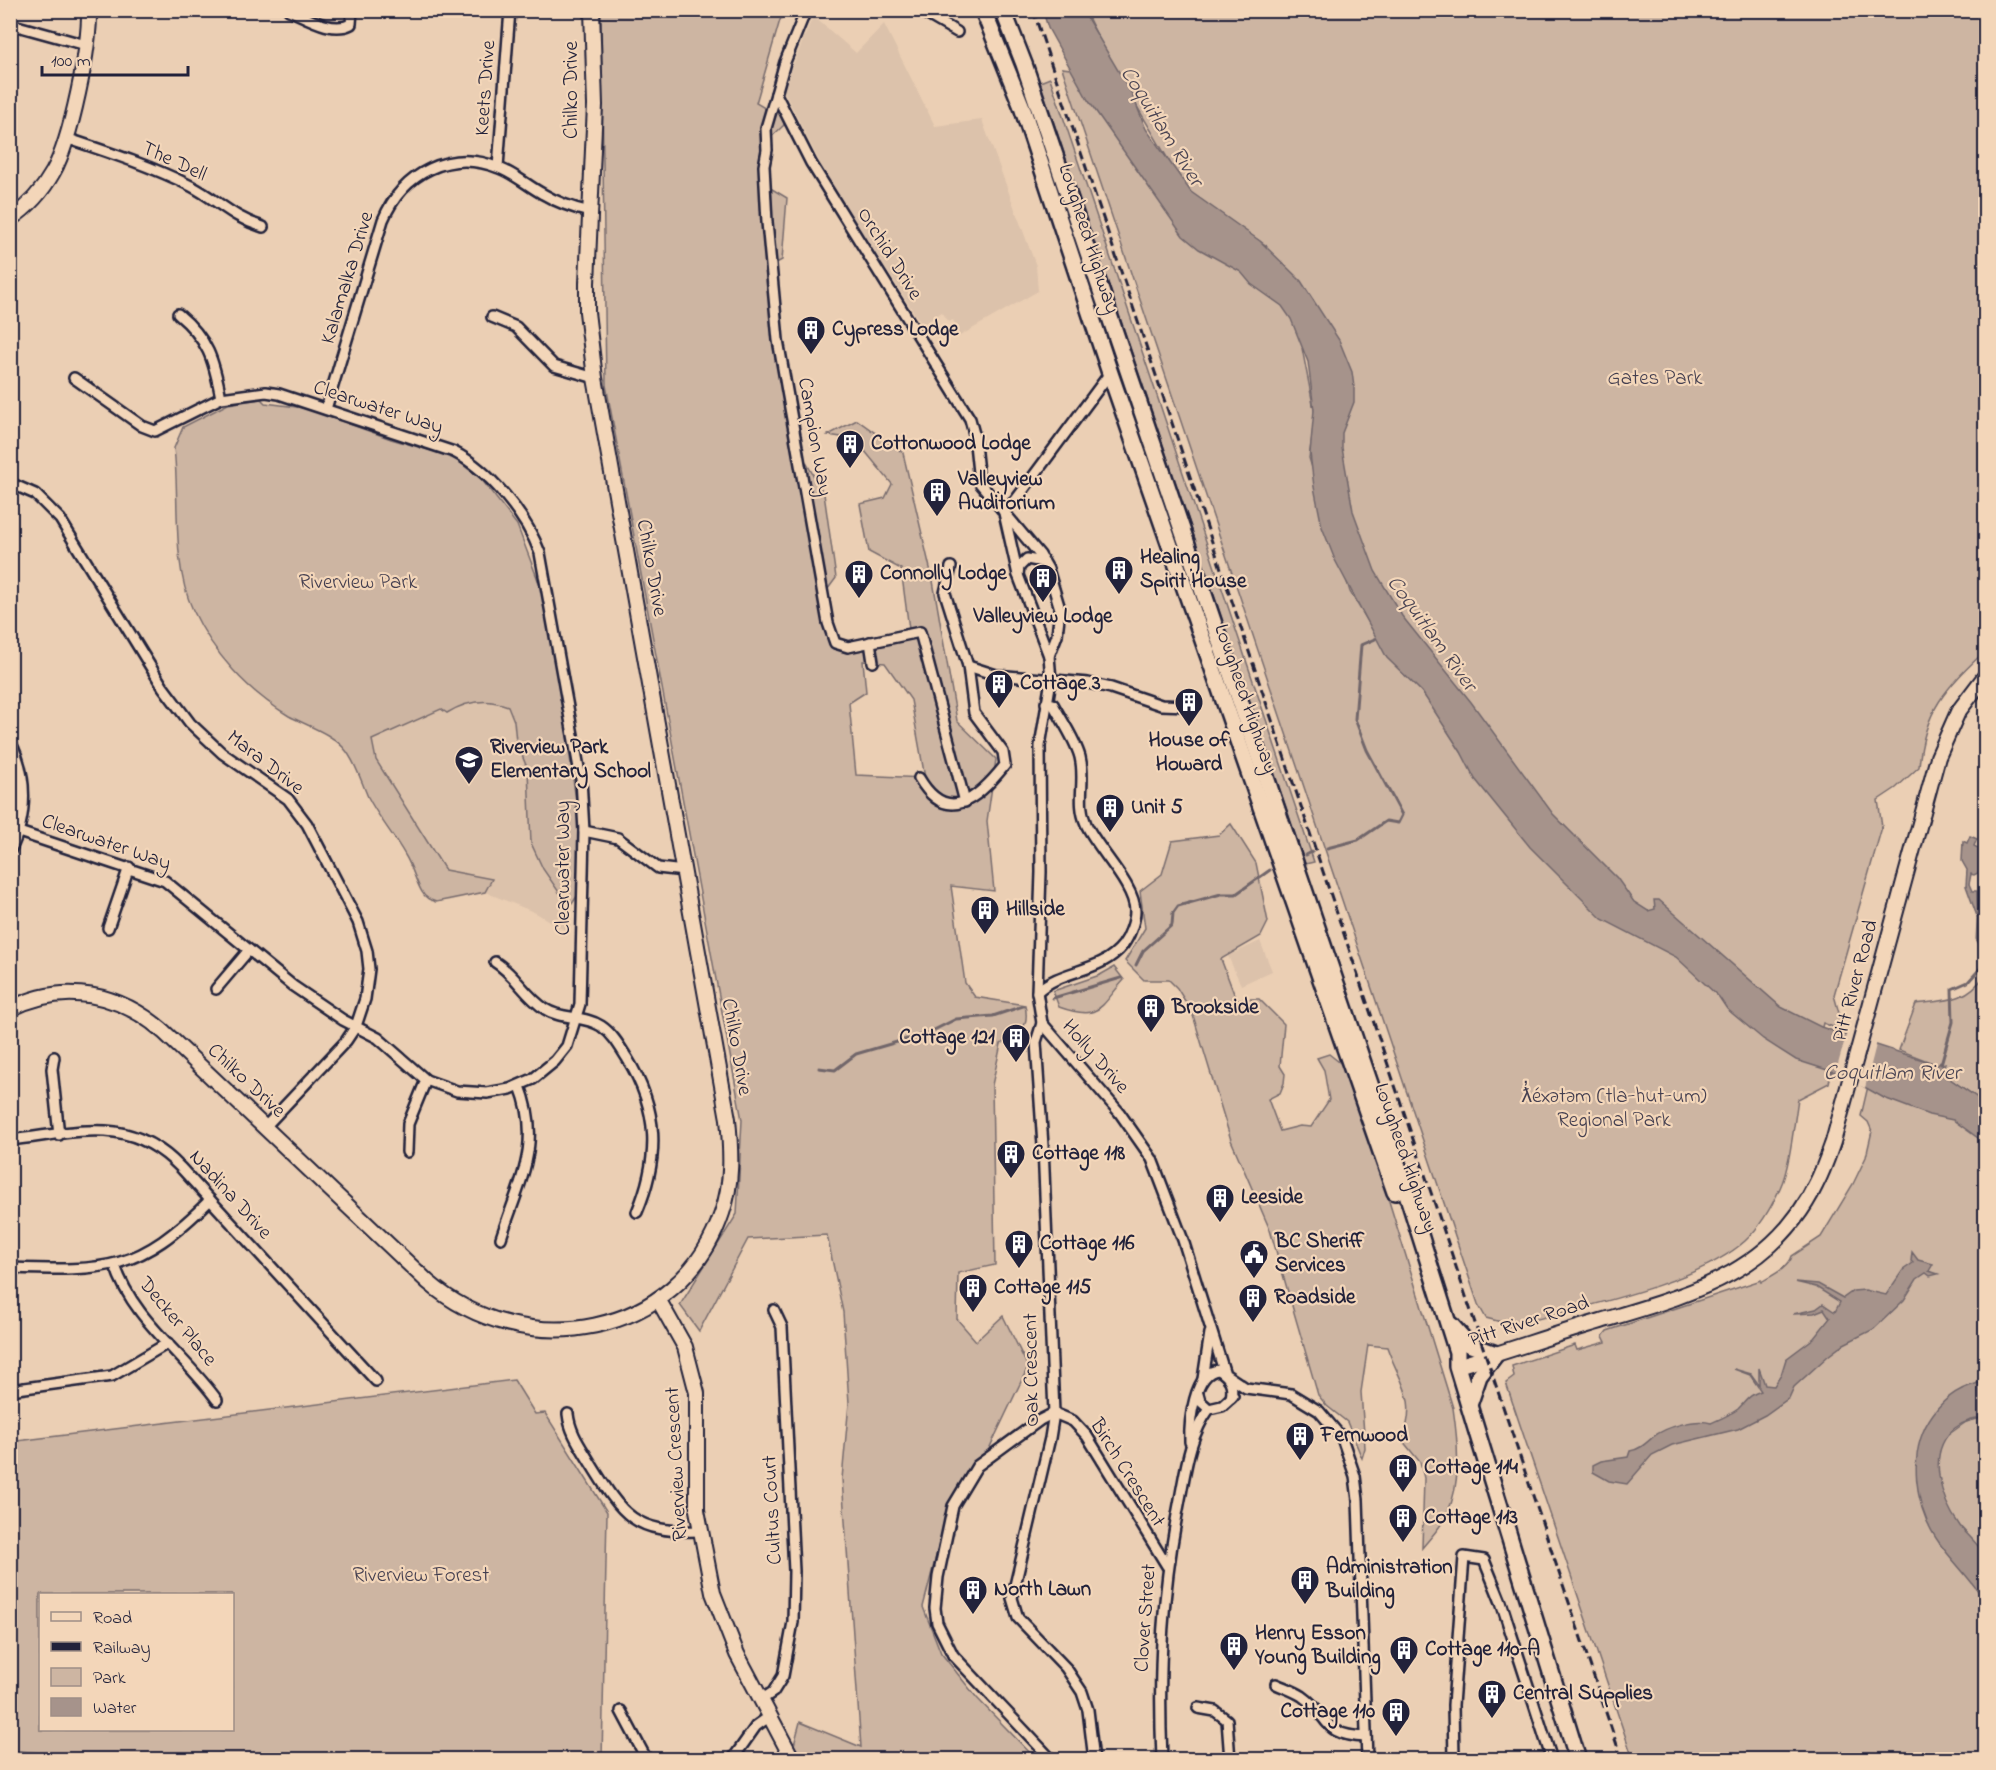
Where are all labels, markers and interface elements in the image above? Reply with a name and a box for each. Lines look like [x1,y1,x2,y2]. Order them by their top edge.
scale bar [42,39,188,77]
street label: Keets Drive [468,39,504,137]
street label: Chilko Drive [557,40,587,139]
text: 100 m [51,49,91,75]
water label: Coquitlam River [1111,61,1212,196]
street label: The Dell [137,134,211,190]
street label: Lougheed Highway [1048,160,1126,319]
street label: Orchid Drive [849,202,930,307]
street label: Kalamalka Drive [314,207,383,348]
building icon: Cypress Lodge [795,314,827,356]
place label: Cypress Lodge [832,315,959,347]
park label: Gates Park [1608,364,1703,394]
street label: Clearwater Way [309,373,447,445]
street label: Campion Way [787,375,839,499]
building icon: Cottonwood Lodge [834,428,866,470]
place label: Cottonwood Lodge [871,429,1031,461]
place label: Valleyview Auditorium [957,465,1055,519]
building icon: Valleyview Auditorium [921,476,953,518]
street label: Chilko Drive [628,517,674,619]
place label: Healing Spirit House [1140,543,1247,597]
building icon: Healing Spirit House [1103,554,1135,596]
building icon: Connolly Lodge [843,558,875,600]
place label: Connolly Lodge [880,559,1007,591]
building icon: Valleyview Lodge [1027,562,1059,604]
park label: Riverview Park [299,568,418,598]
water label: Coquitlam River [1378,569,1486,701]
place label: Valleyview Lodge [972,602,1113,634]
street label: Lougheed Highway [1203,620,1285,778]
building icon: Cottage 3 [983,668,1015,710]
place label: Cottage 3 [1020,669,1101,701]
building icon: House of Howard [1173,686,1205,728]
street label: Mara Drive [220,723,311,803]
place label: House of Howard [1148,726,1231,780]
place label: Riverview Park Elementary School [490,733,652,789]
school or university icon: Riverview Park Elementary School [453,744,485,786]
building icon: Unit 5 [1094,792,1126,834]
place label: Unit 5 [1131,793,1183,823]
street label: Clearwater Way [549,801,581,935]
street label: Clearwater Way [37,807,175,881]
building icon: Hillside [969,894,1001,936]
place label: Hillside [1006,895,1065,925]
street label: Pitt River Road [1825,917,1887,1045]
building icon: Brookside [1135,992,1167,1034]
place label: Brookside [1171,993,1259,1023]
street label: Chilko Drive [713,996,759,1098]
street label: Holly Drive [1053,1013,1136,1103]
building icon: Cottage 121 [1000,1022,1032,1064]
place label: Cottage 121 [899,1023,995,1055]
street label: Chilko Drive [200,1037,293,1126]
water label: Coquitlam River [1824,1058,1963,1090]
street label: Lougheed Highway [1363,1079,1445,1237]
park label: ƛ̓éxətəm (tla-hut-um) Regional Park [1521,1080,1707,1138]
building icon: Cottage 118 [995,1138,1027,1180]
place label: Cottage 118 [1032,1139,1125,1171]
street label: Nadina Drive [181,1143,279,1247]
building icon: Leeside [1204,1182,1236,1224]
place label: Leeside [1241,1183,1304,1213]
place label: BC Sheriff Services [1274,1227,1365,1281]
building icon: Cottage 116 [1003,1228,1035,1270]
place label: Cottage 116 [1040,1229,1135,1261]
public building icon: BC Sheriff Services [1238,1238,1270,1280]
street label: Decker Place [130,1270,224,1374]
building icon: Cottage 115 [957,1272,989,1314]
place label: Cottage 115 [994,1273,1091,1305]
building icon: Roadside [1237,1282,1269,1324]
place label: Roadside [1274,1283,1356,1313]
street label: Pitt River Road [1465,1288,1593,1356]
street label: Oak Crescent [1016,1313,1048,1427]
street label: Riverview Crescent [658,1386,696,1542]
street label: Birch Crescent [1081,1412,1172,1533]
building icon: Fernwood [1284,1420,1316,1462]
place label: Fernwood [1320,1421,1408,1451]
building icon: Cottage 114 [1387,1452,1419,1494]
place label: Cottage 114 [1424,1453,1518,1485]
street label: Cultus Court [755,1454,791,1566]
building icon: Cottage 113 [1387,1502,1419,1544]
place label: Cottage 113 [1424,1503,1518,1535]
place label: Administration Building [1325,1553,1453,1609]
park label: Riverview Forest [353,1561,489,1591]
street label: Clover Street [1127,1563,1165,1673]
building icon: Administration Building [1289,1564,1321,1606]
building icon: North Lawn [957,1574,989,1616]
place label: North Lawn [994,1575,1091,1605]
legend [39,1593,234,1731]
text: Road [93,1606,132,1632]
place label: Henry Esson Young Building [1254,1619,1381,1675]
building icon: Henry Esson Young Building [1218,1630,1250,1672]
building icon: Cottage 110-A [1388,1634,1420,1676]
place label: Cottage 110-A [1425,1635,1540,1667]
text: Railway [93,1636,150,1662]
text: Park [93,1666,126,1692]
building icon: Central Supplies [1476,1678,1508,1720]
place label: Central Supplies [1513,1679,1653,1709]
text: Water [93,1696,137,1722]
building icon: Cottage 110 [1380,1696,1412,1738]
place label: Cottage 110 [1281,1697,1375,1729]

